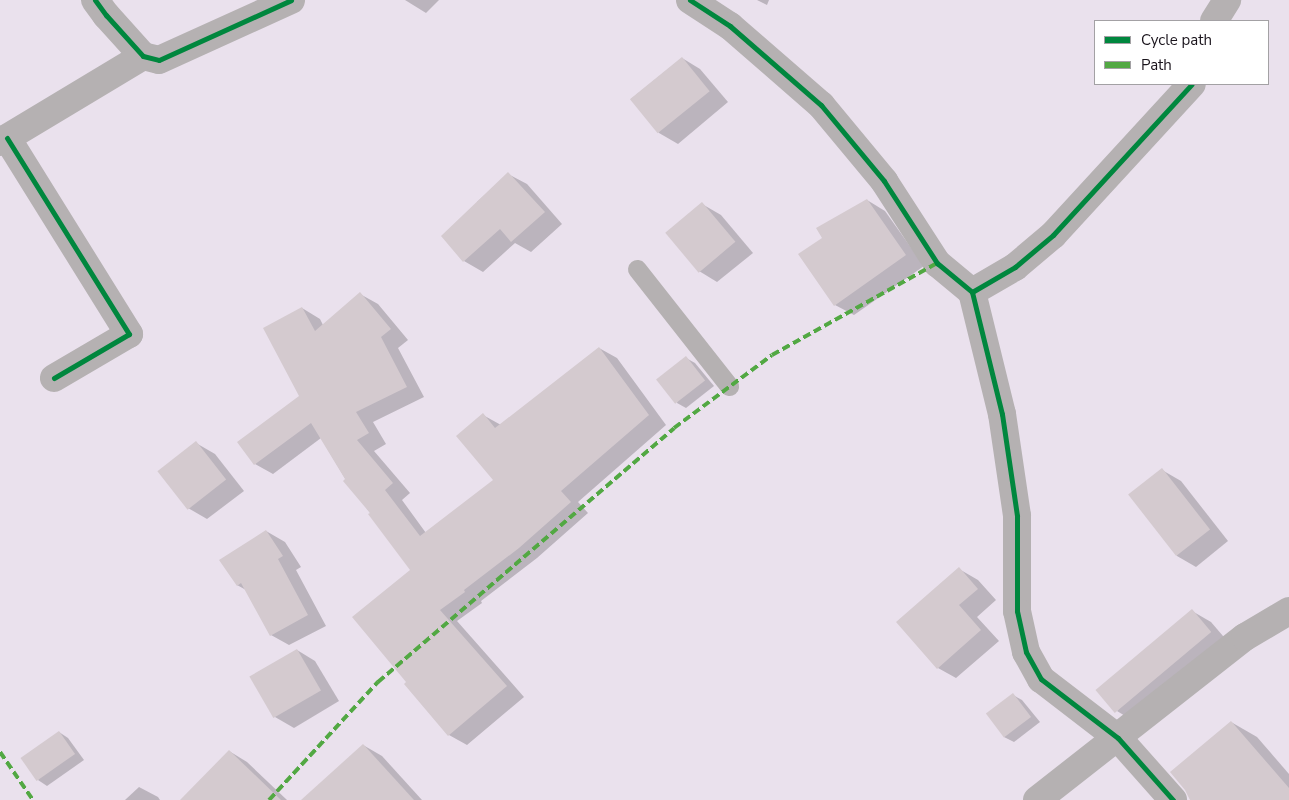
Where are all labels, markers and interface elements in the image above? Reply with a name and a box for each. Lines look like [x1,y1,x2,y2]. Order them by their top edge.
legend [1094,20,1269,85]
text: Cycle path [1141,30,1212,50]
text: Path [1141,55,1172,75]

